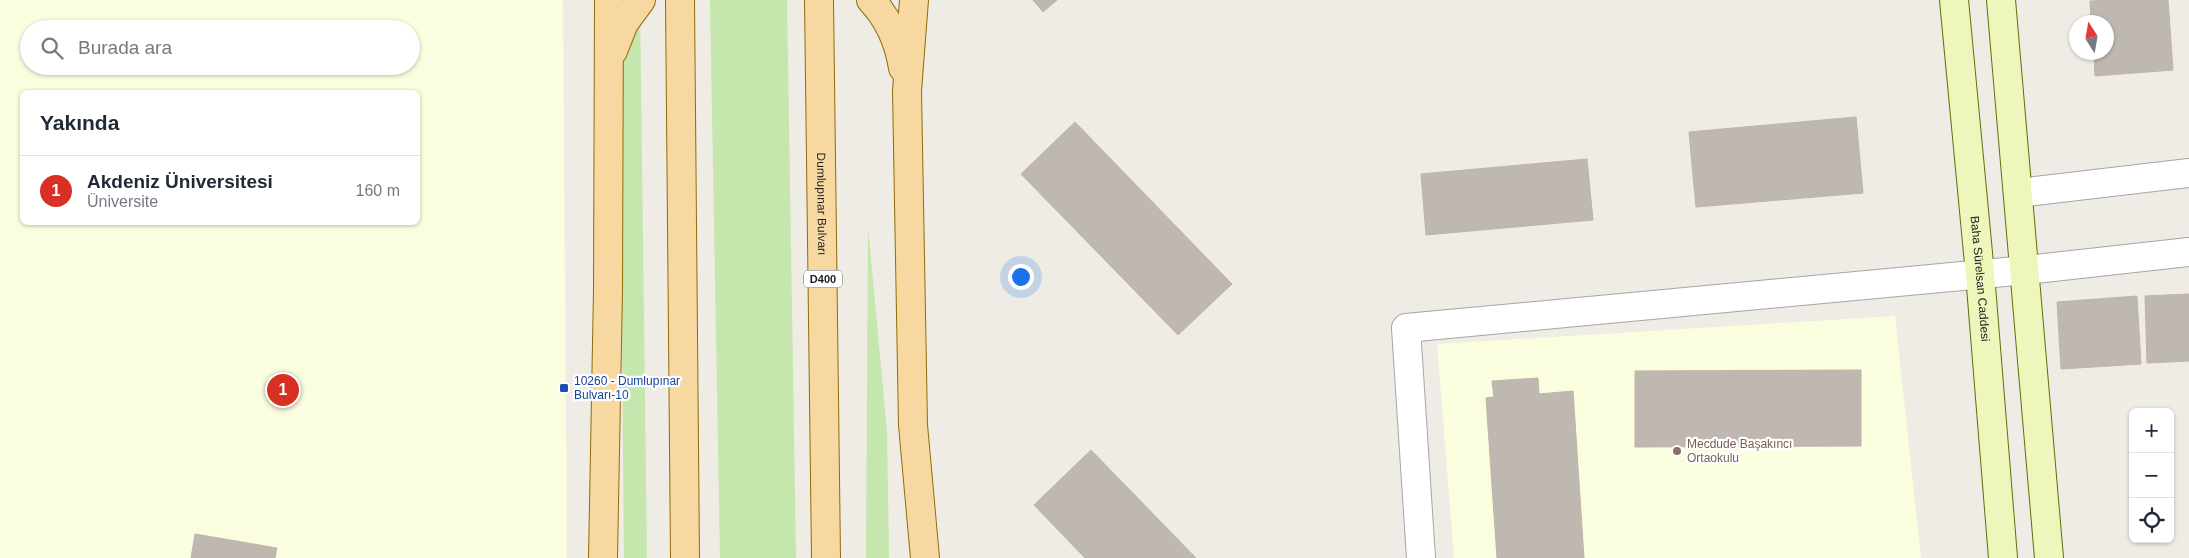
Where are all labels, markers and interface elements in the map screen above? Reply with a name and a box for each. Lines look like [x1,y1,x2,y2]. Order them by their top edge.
north arrow [2069,15,2114,60]
search box [20,20,420,75]
icon: search [38,34,66,62]
text: Burada ara [78,37,172,58]
text: Yakında [40,111,119,134]
street label: Dumlupınar Bulvarı [814,152,829,256]
text: Akdeniz Üniversitesi [87,171,273,192]
text: 1 [52,182,60,199]
text: 160 m [356,182,400,199]
text: Üniversite [87,193,158,210]
street label: Baha Sürelsan Caddesi [1968,215,1992,342]
your location [1008,264,1034,290]
road number: D400 [804,270,842,288]
pin: 1 [267,371,299,409]
place label: 10260 - Dumlupınar Bulvarı-10 [574,374,680,402]
marker: 10260 - Dumlupınar Bulvarı-10 [558,382,570,394]
map controls [2129,408,2174,543]
button: + [2129,408,2174,453]
place label: Mecdude Başakıncı Ortaokulu [1687,437,1792,465]
marker: Mecdude Başakıncı Ortaokulu [1671,445,1683,457]
button: − [2129,453,2174,498]
button: locate [2129,498,2174,543]

